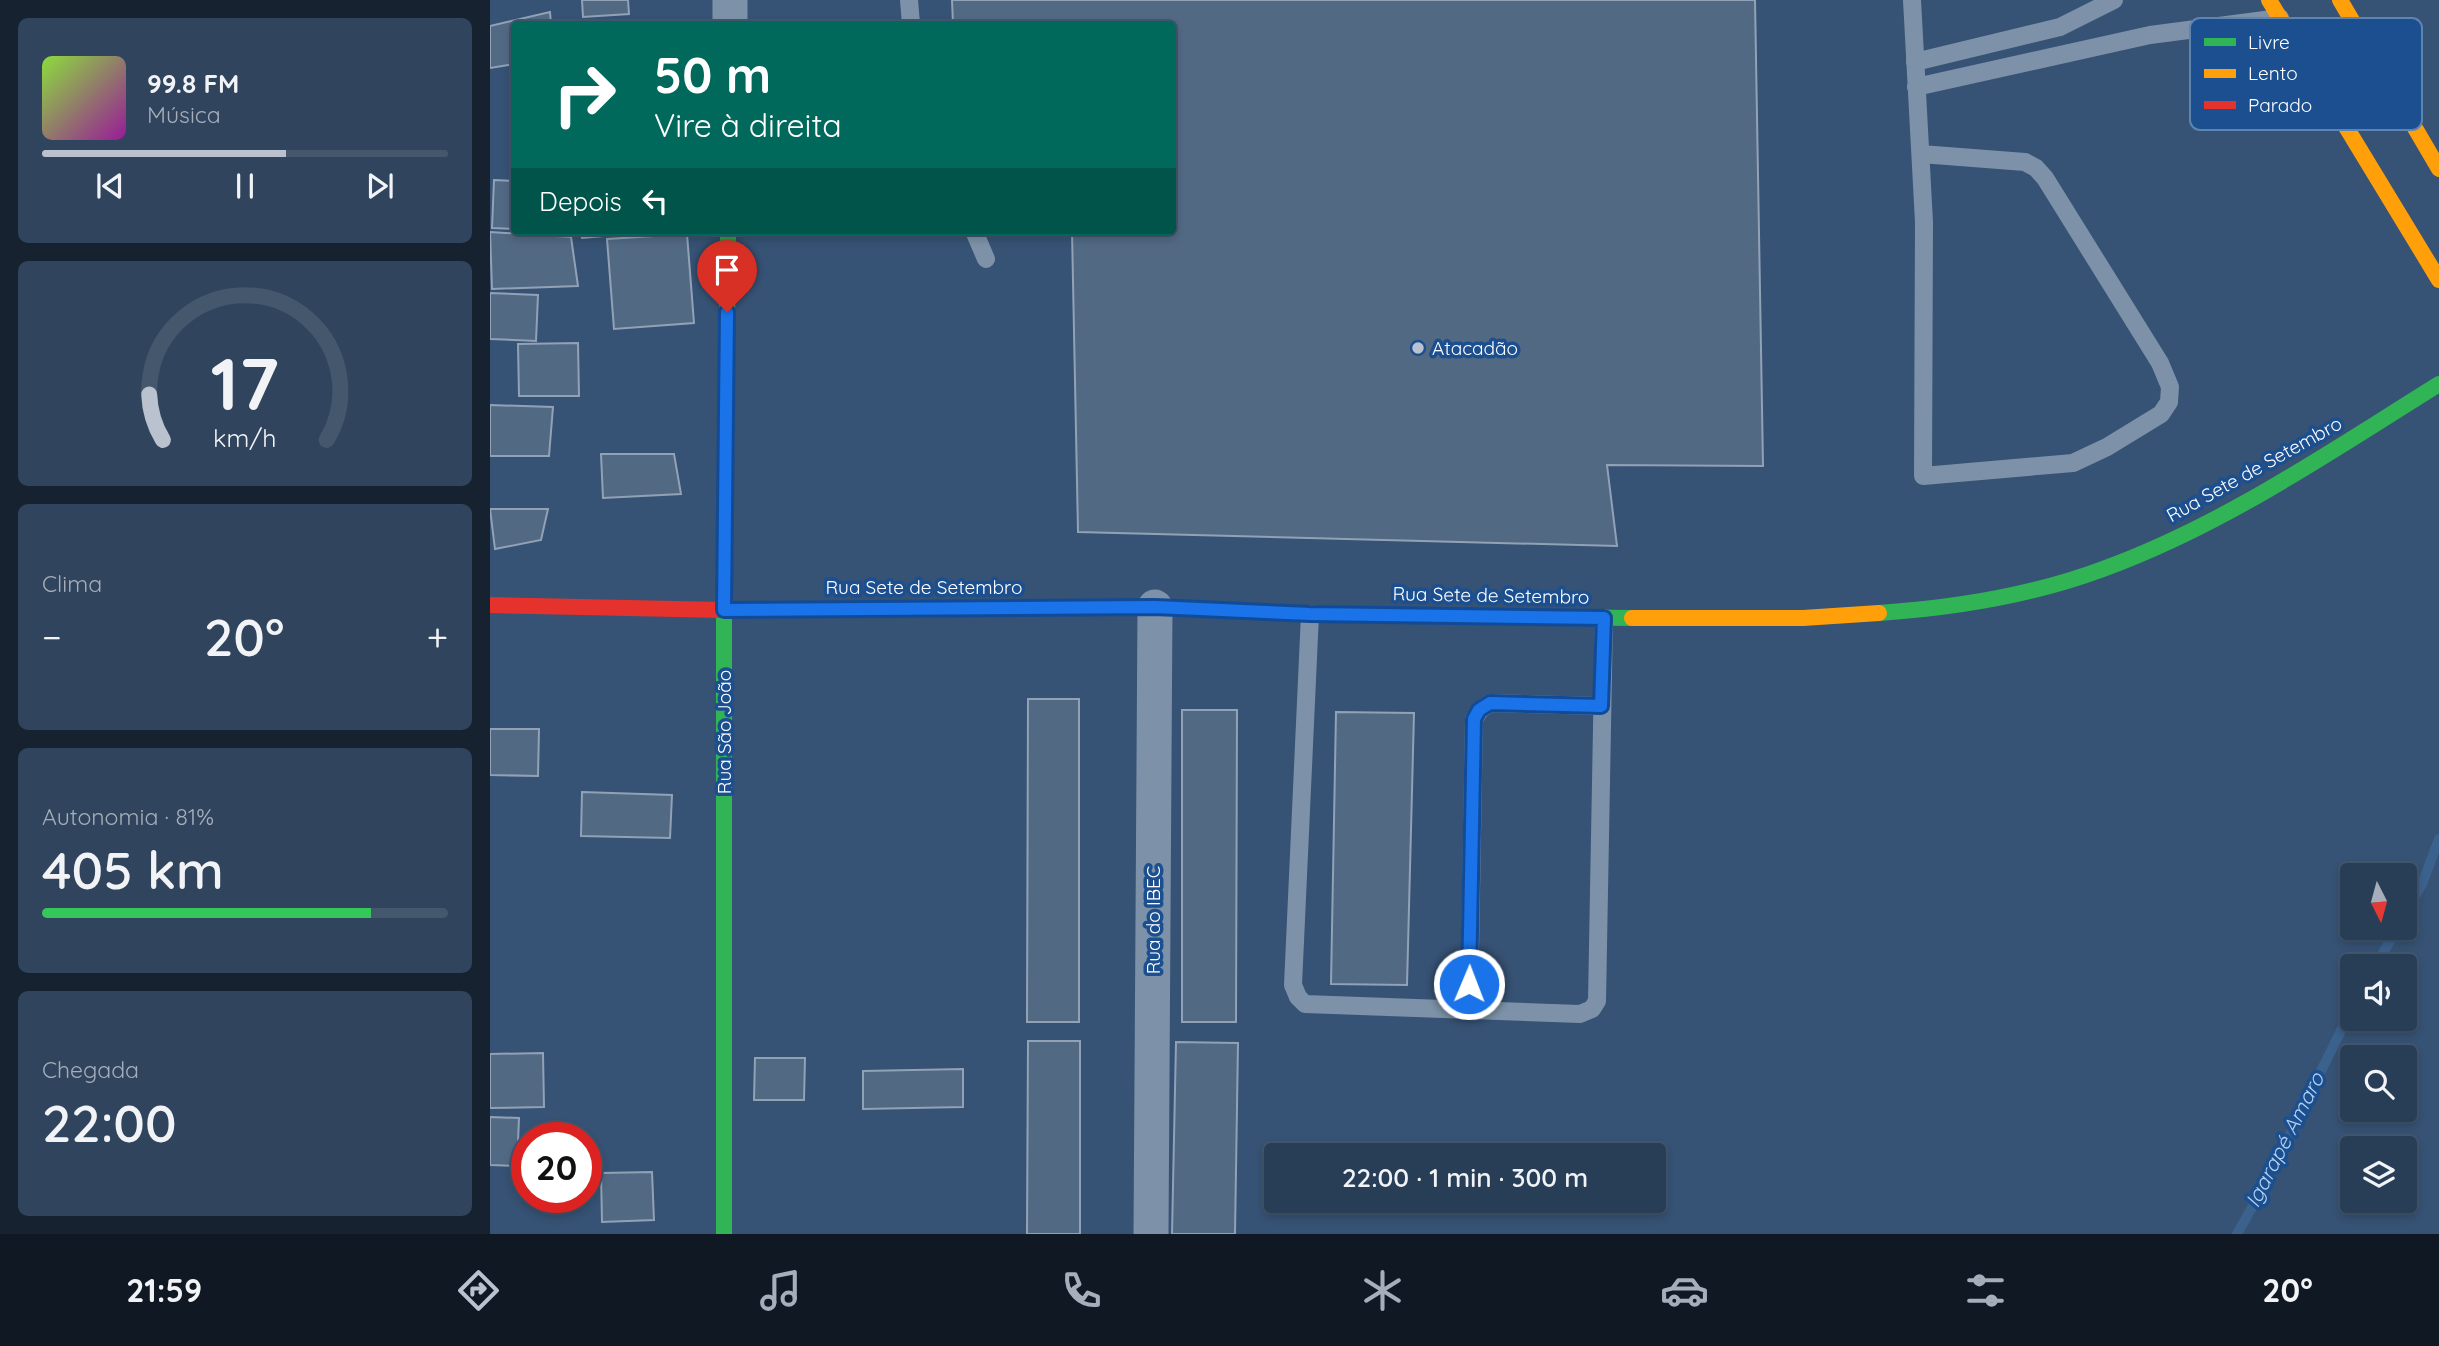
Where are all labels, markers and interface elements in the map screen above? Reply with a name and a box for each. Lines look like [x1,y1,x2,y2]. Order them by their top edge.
legend [2190,18,2422,130]
text: Livre [2248,30,2290,54]
text: 50 m [654,44,771,105]
icon: right [539,49,630,140]
text: Lento [2248,61,2298,85]
text: 99.8 FM [147,67,239,100]
text: Parado [2248,93,2312,117]
text: Música [147,100,221,129]
text: Vire à direita [654,105,842,145]
icon: previous [91,167,129,205]
icon: pause [226,167,264,205]
icon: next [361,167,399,205]
icon: left [636,182,674,220]
text: Depois [539,185,622,218]
pin [697,240,757,312]
icon: arrive [708,251,746,289]
place label: Atacadão [1432,336,1518,360]
text: 17 [211,337,279,428]
marker: Atacadão [1410,340,1426,356]
street label: Rua Sete de Setembro [2162,411,2346,527]
text: km/h [213,422,277,453]
text: Clima [42,569,102,598]
street label: Rua Sete de Setembro [826,575,1022,599]
street label: Rua Sete de Setembro [1392,581,1590,609]
text: 20° [204,604,284,669]
text: − [42,613,62,661]
text: + [427,613,448,661]
street label: Rua São João [712,670,736,794]
text: Autonomia · 81% [42,802,214,831]
text: 405 km [42,837,224,902]
north arrow [2340,863,2417,940]
map controls [2340,863,2417,1213]
street label: Rua do IBEC [1141,866,1165,974]
position arrow [1432,947,1506,1021]
button: sound [2340,954,2417,1031]
button: search [2340,1045,2417,1122]
text: Chegada [42,1055,139,1084]
water label: Igarapé Amaro [2239,1067,2330,1211]
text: 22:00 [42,1090,177,1155]
speed limit sign: 20 [511,1122,602,1213]
button: layers [2340,1136,2417,1213]
text: 22:00 · 1 min · 300 m [1342,1161,1588,1194]
icon: directions [454,1266,503,1315]
icon: music [756,1266,805,1315]
icon: phone [1057,1266,1106,1315]
icon: climate [1358,1266,1407,1315]
icon: car [1660,1266,1709,1315]
icon: filters [1961,1266,2010,1315]
text: 21:59 [126,1270,202,1310]
text: 20° [2262,1270,2313,1310]

